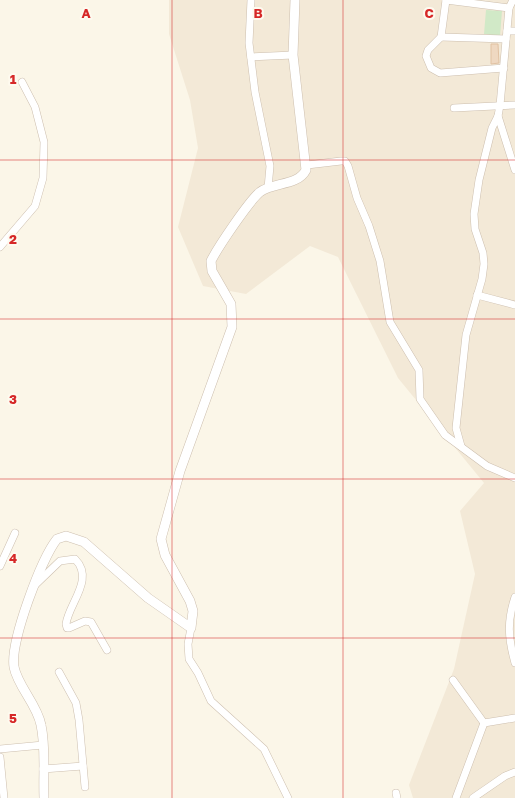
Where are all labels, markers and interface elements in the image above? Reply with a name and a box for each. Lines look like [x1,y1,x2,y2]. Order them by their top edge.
text: A [81,5,91,21]
text: B [253,5,263,21]
text: C [424,5,434,21]
text: 1 [10,71,17,87]
text: 2 [9,231,17,247]
text: 3 [9,391,17,407]
text: 4 [9,550,17,566]
text: 5 [9,710,17,726]

